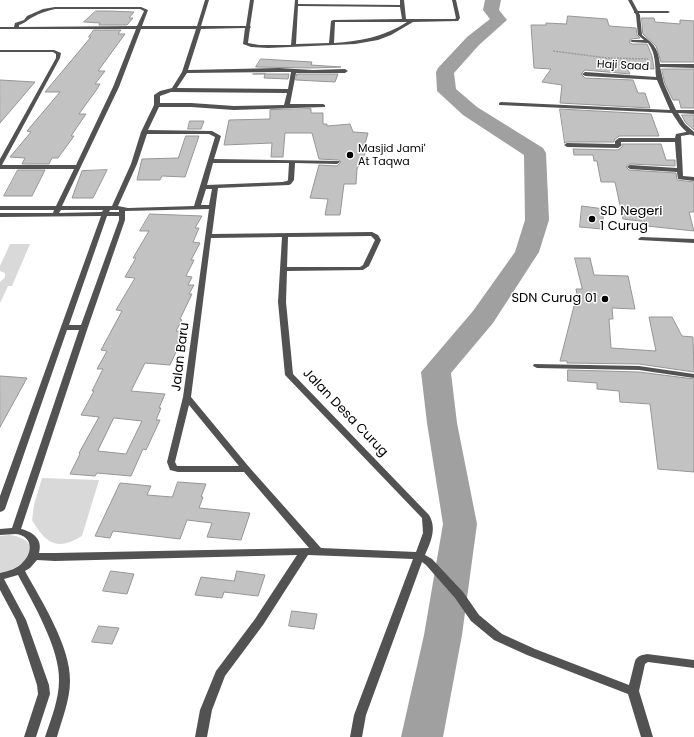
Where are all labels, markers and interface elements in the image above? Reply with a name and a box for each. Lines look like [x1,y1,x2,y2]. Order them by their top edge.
street label: Haji Saad [597,58,649,74]
place label: Masjid Jami' At Taqwa [358,142,426,168]
marker: Masjid Jami' At Taqwa [345,150,355,160]
place label: SD Negeri 1 Curug [600,204,662,235]
marker: SD Negeri 1 Curug [587,214,597,224]
place label: SDN Curug 01 [511,291,597,307]
marker: SDN Curug 01 [600,294,610,304]
street label: Jalan Baru [169,322,193,392]
street label: Jalan Desa Curug [299,366,391,460]

